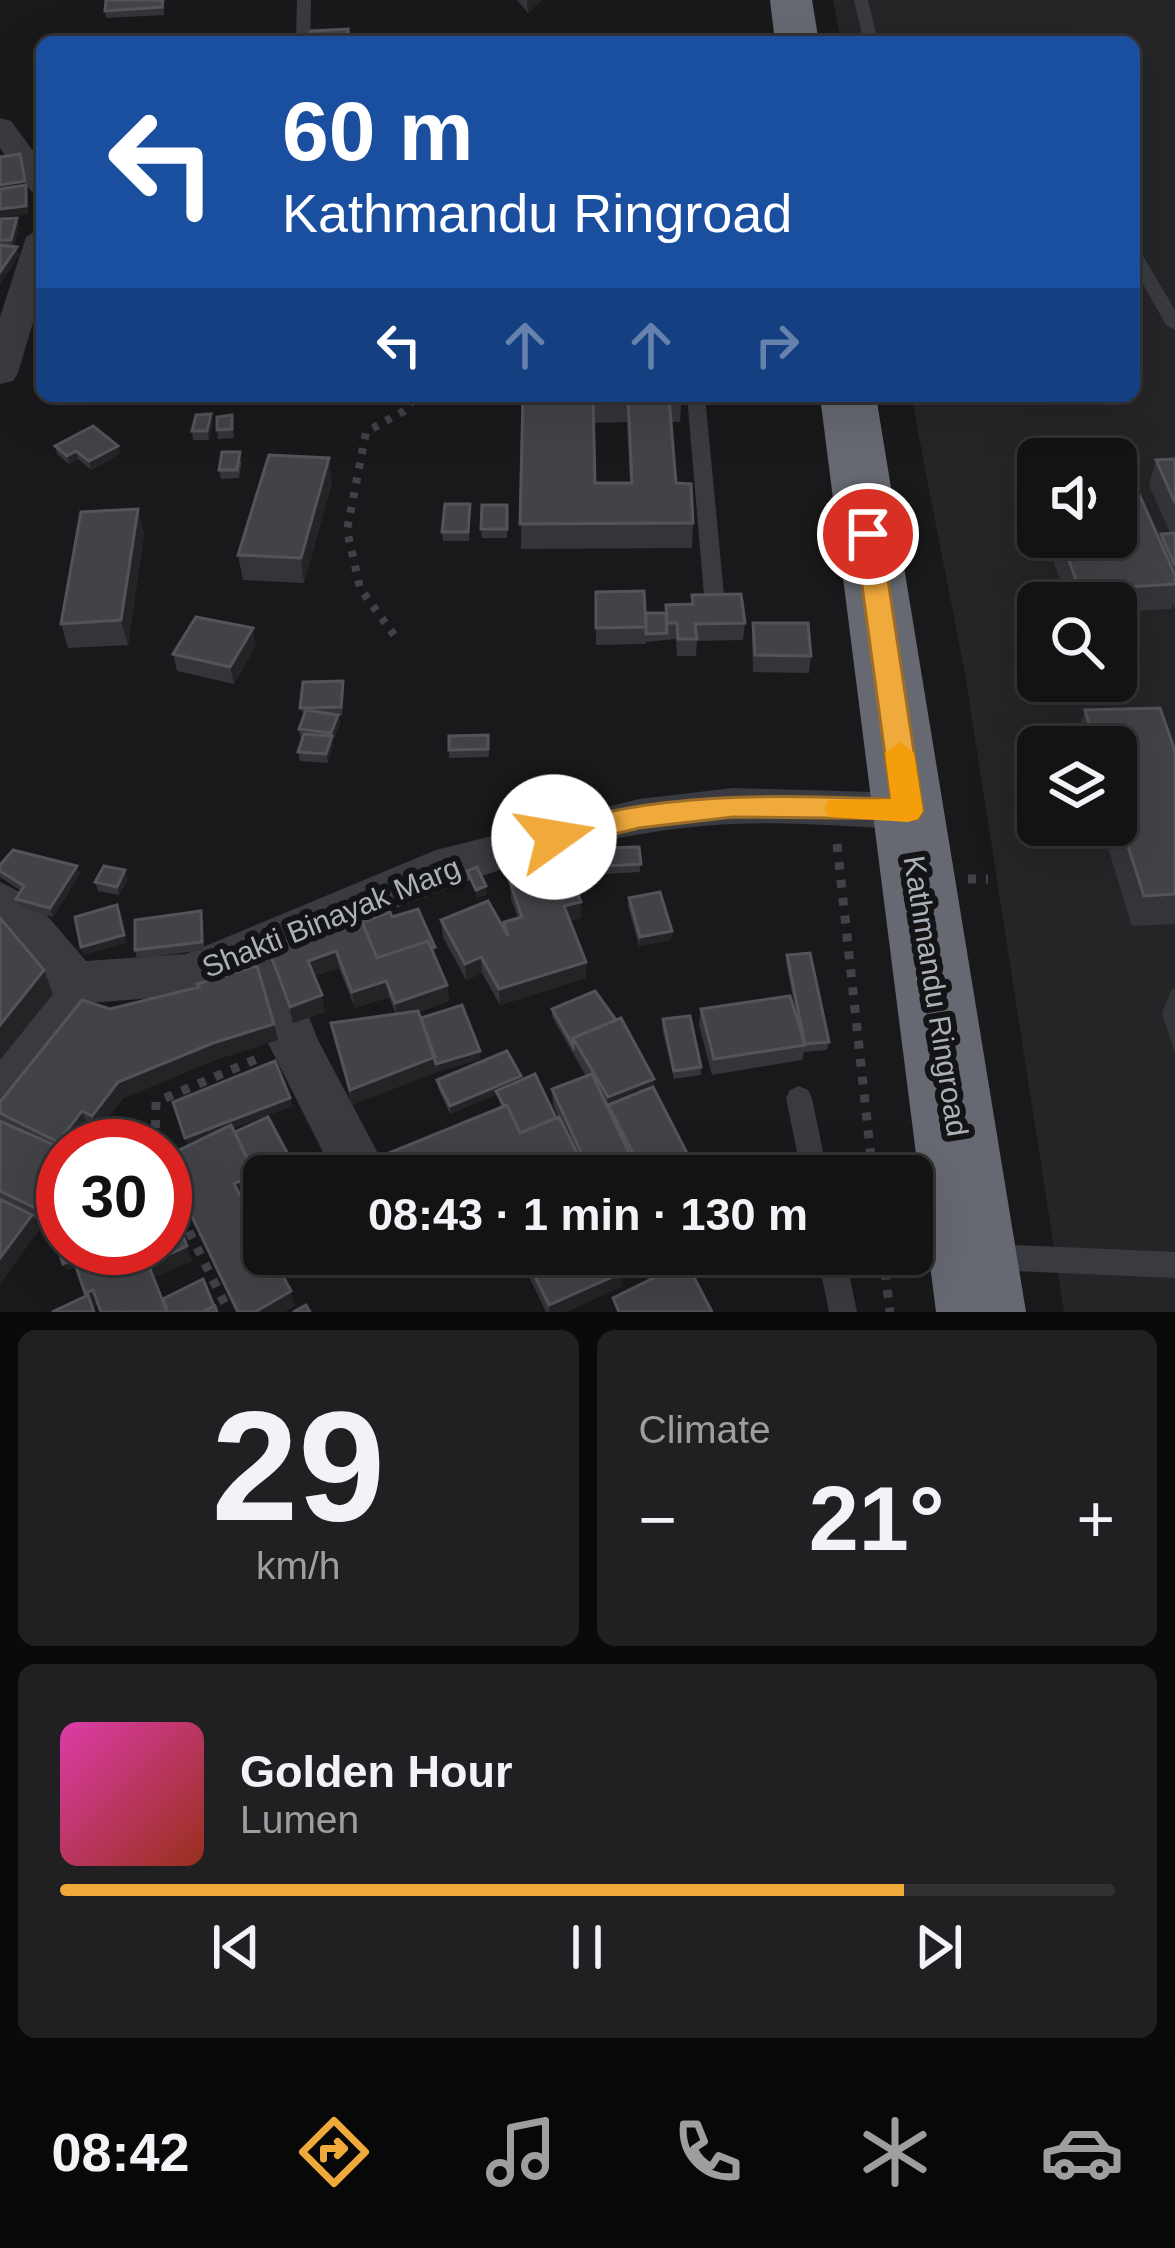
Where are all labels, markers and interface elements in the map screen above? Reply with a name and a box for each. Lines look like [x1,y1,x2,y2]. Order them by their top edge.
icon: left [84,84,240,240]
text: 60 m [282,84,473,178]
text: Kathmandu Ringroad [282,183,792,243]
icon: left [366,312,432,378]
icon: ahead [492,312,558,378]
icon: ahead [618,312,684,378]
icon: right [744,312,810,378]
map controls [1017,438,1137,846]
button: sound [1017,438,1137,558]
pin [817,483,919,585]
icon: arrive [835,501,901,567]
button: search [1017,582,1137,702]
button: layers [1017,726,1137,846]
position arrow [491,774,617,900]
street label: Shakti Binayak Marg [197,850,465,984]
street label: Kathmandu Ringroad [898,853,974,1139]
speed limit sign: 30 [36,1119,192,1275]
text: 08:43 · 1 min · 130 m [368,1189,808,1240]
text: 29 [211,1379,385,1553]
text: Climate [639,1408,771,1451]
text: 21° [809,1469,945,1569]
text: − [639,1482,677,1556]
text: + [1076,1482,1115,1556]
text: km/h [256,1544,341,1587]
text: Golden Hour [240,1746,512,1797]
text: Lumen [240,1798,359,1841]
icon: previous [203,1914,269,1980]
icon: pause [554,1914,620,1980]
icon: next [906,1914,972,1980]
icon: directions [292,2110,376,2194]
icon: music [479,2110,563,2194]
icon: phone [666,2110,750,2194]
icon: climate [853,2110,937,2194]
icon: car [1040,2110,1124,2194]
text: 08:42 [51,2122,190,2182]

